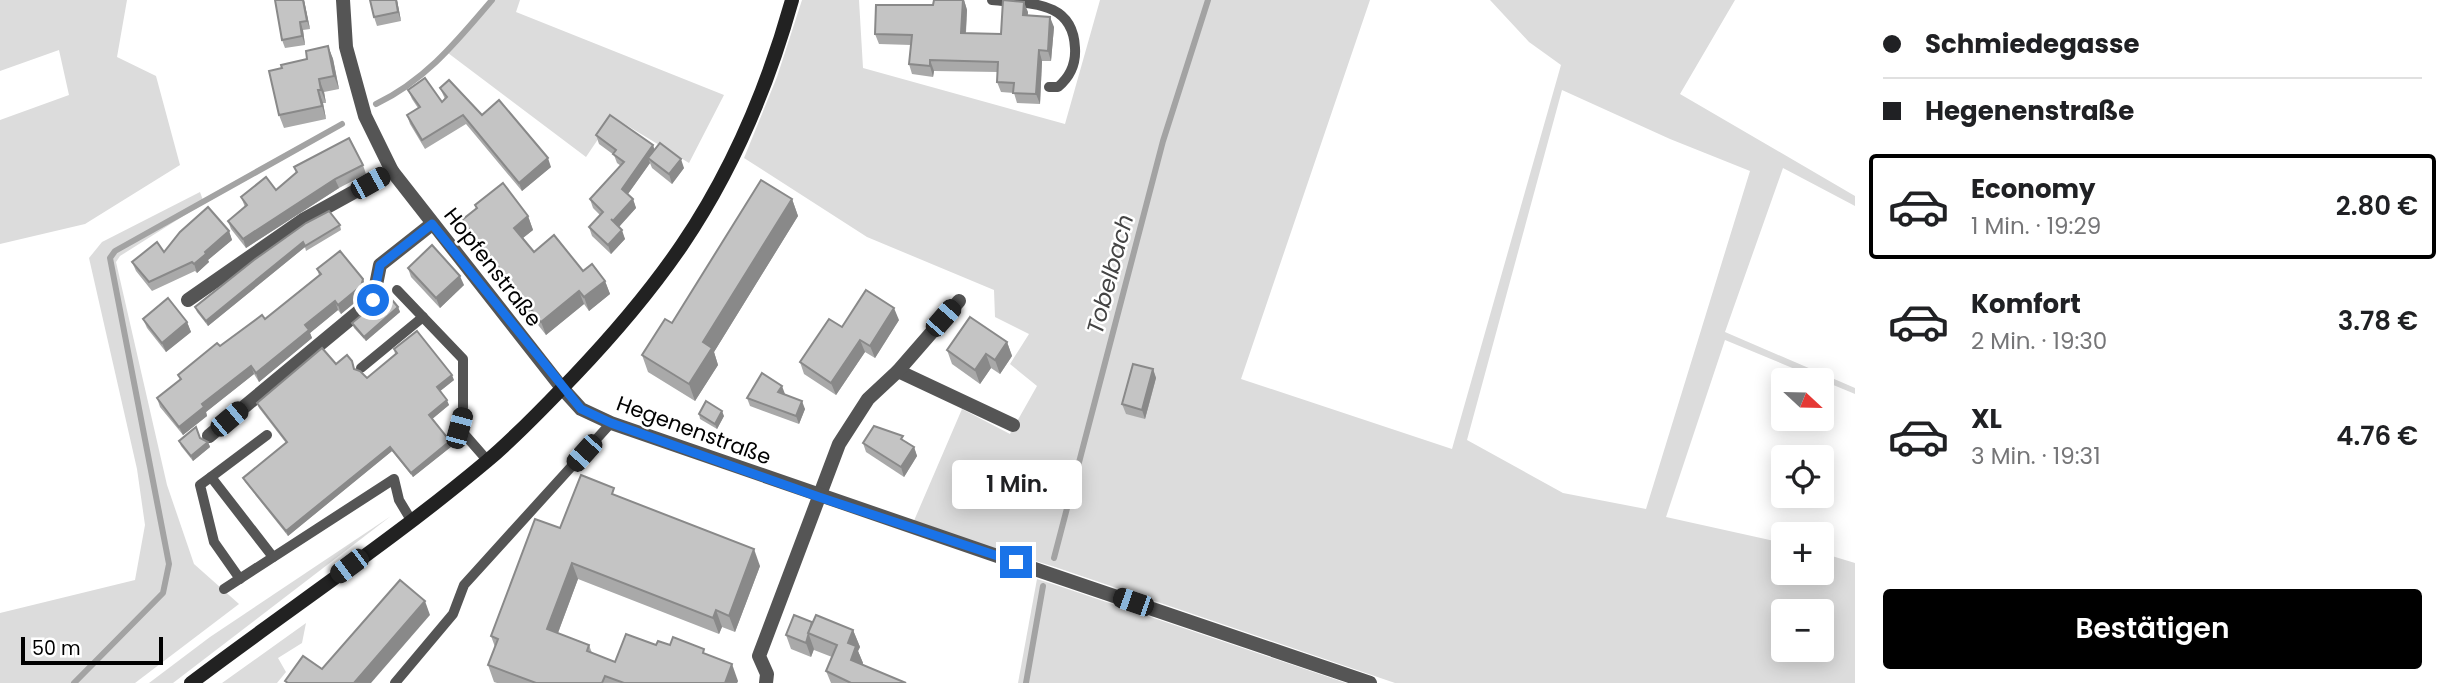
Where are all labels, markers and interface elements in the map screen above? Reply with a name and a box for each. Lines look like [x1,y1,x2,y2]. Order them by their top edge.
text: Schmiedegasse [1925,26,2139,62]
text: Hegenenstraße [1925,93,2134,129]
car [347,164,394,202]
text: Economy [1971,171,2095,207]
icon: car [1887,175,1950,238]
text: 2.80 € [2336,188,2418,224]
street label: Hopfenstraße [437,202,549,332]
text: 1 Min. · 19:29 [1971,210,2101,242]
water label: Tobelbach [1079,211,1141,337]
route start [357,284,389,316]
text: Komfort [1971,286,2081,322]
icon: car [1887,290,1950,353]
car [922,295,965,341]
text: 3.78 € [2338,303,2418,339]
text: 2 Min. · 19:30 [1971,325,2107,357]
north arrow [1771,368,1834,430]
map controls [1771,368,1834,662]
street label: Hegenenstraße [613,389,775,471]
car [207,397,252,441]
text: XL [1971,401,2002,437]
car [444,405,475,451]
icon: car [1887,405,1950,468]
text: 4.76 € [2336,418,2418,454]
car [563,430,606,476]
text: 3 Min. · 19:31 [1971,440,2101,472]
button: locate [1771,445,1834,508]
callout: 1 Min. [951,461,1081,510]
text: 1 Min. [986,468,1048,500]
button: + [1771,522,1834,585]
car [326,545,373,587]
route end [1000,546,1032,578]
car [1110,585,1157,619]
button: Bestätigen [1883,589,2422,669]
button: − [1771,599,1834,662]
scale bar [21,634,163,666]
text: 50 m [32,635,81,662]

